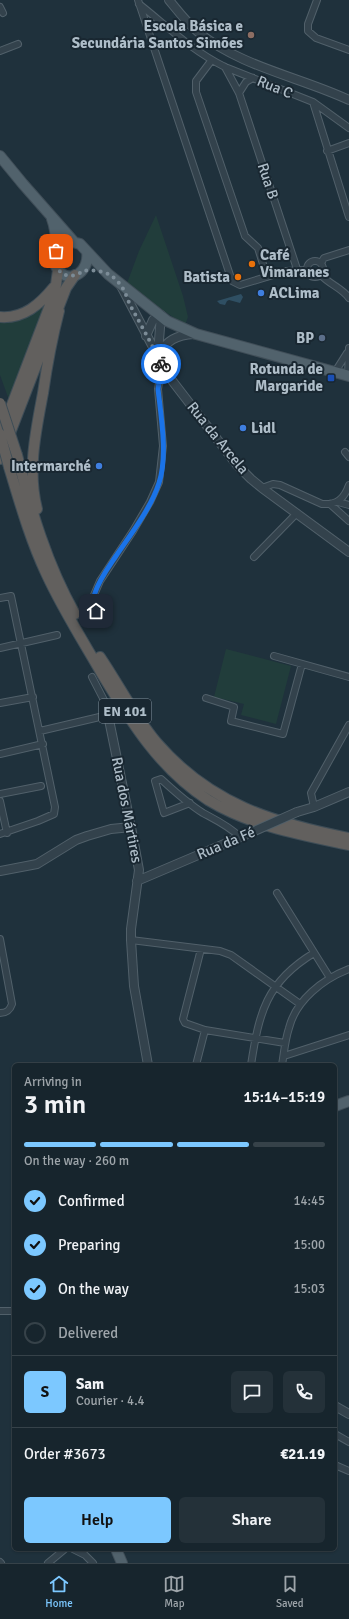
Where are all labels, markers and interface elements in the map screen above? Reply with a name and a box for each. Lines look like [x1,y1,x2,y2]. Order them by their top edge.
place label: Escola Básica e Secundária Santos Simões [72,17,243,52]
marker: Escola Básica e Secundária Santos Simões [246,30,256,40]
street label: Rua C [255,72,295,102]
street label: Rua B [254,161,282,201]
pin [39,234,73,268]
icon: bag [45,240,67,262]
place label: Café Vimaranes [260,246,330,281]
marker: Café Vimaranes [247,259,257,269]
place label: Batista [183,268,230,286]
marker: Batista [233,272,243,282]
place label: ACLima [269,284,320,302]
marker: ACLima [256,288,266,298]
place label: BP [296,329,314,347]
marker: BP [317,333,327,343]
courier [141,344,181,384]
icon: bike [150,353,172,375]
place label: Rotunda de Margaride [250,360,323,395]
marker: Rotunda de Margaride [326,373,336,383]
street label: Rua da Arcela [183,398,253,478]
place label: Lidl [251,419,276,437]
marker: Lidl [238,423,248,433]
place label: Intermarché [11,457,91,475]
marker: Intermarché [94,461,104,471]
pin [79,594,113,628]
icon: home [85,600,107,622]
road number: EN 101 [99,699,151,723]
street label: Rua dos Mártires [108,755,146,865]
street label: Rua da Fé [194,823,258,863]
text: Arriving in [24,1074,82,1090]
text: 15:14–15:19 [244,1088,325,1106]
text: 3 min [24,1089,86,1121]
text: On the way · 260 m [24,1153,129,1169]
icon: check [24,1190,46,1212]
text: Confirmed [58,1192,125,1210]
text: 14:45 [293,1193,325,1209]
icon: check [24,1234,46,1256]
text: Preparing [58,1236,121,1254]
text: 15:00 [293,1237,325,1253]
icon: check [24,1278,46,1300]
text: On the way [58,1280,129,1298]
text: 15:03 [293,1281,325,1297]
text: Delivered [58,1324,118,1342]
button: chat [231,1371,273,1413]
button: phone [283,1371,325,1413]
text: Sam [76,1375,104,1393]
text: S [41,1383,49,1401]
text: Courier · 4.4 [76,1393,145,1409]
text: Order #3673 [24,1445,106,1463]
text: €21.19 [280,1445,325,1463]
button: Help [24,1497,171,1543]
button: Share [179,1497,325,1543]
tab: Home [45,1573,73,1610]
tab: Map [163,1573,185,1610]
tab: Saved [276,1573,304,1610]

